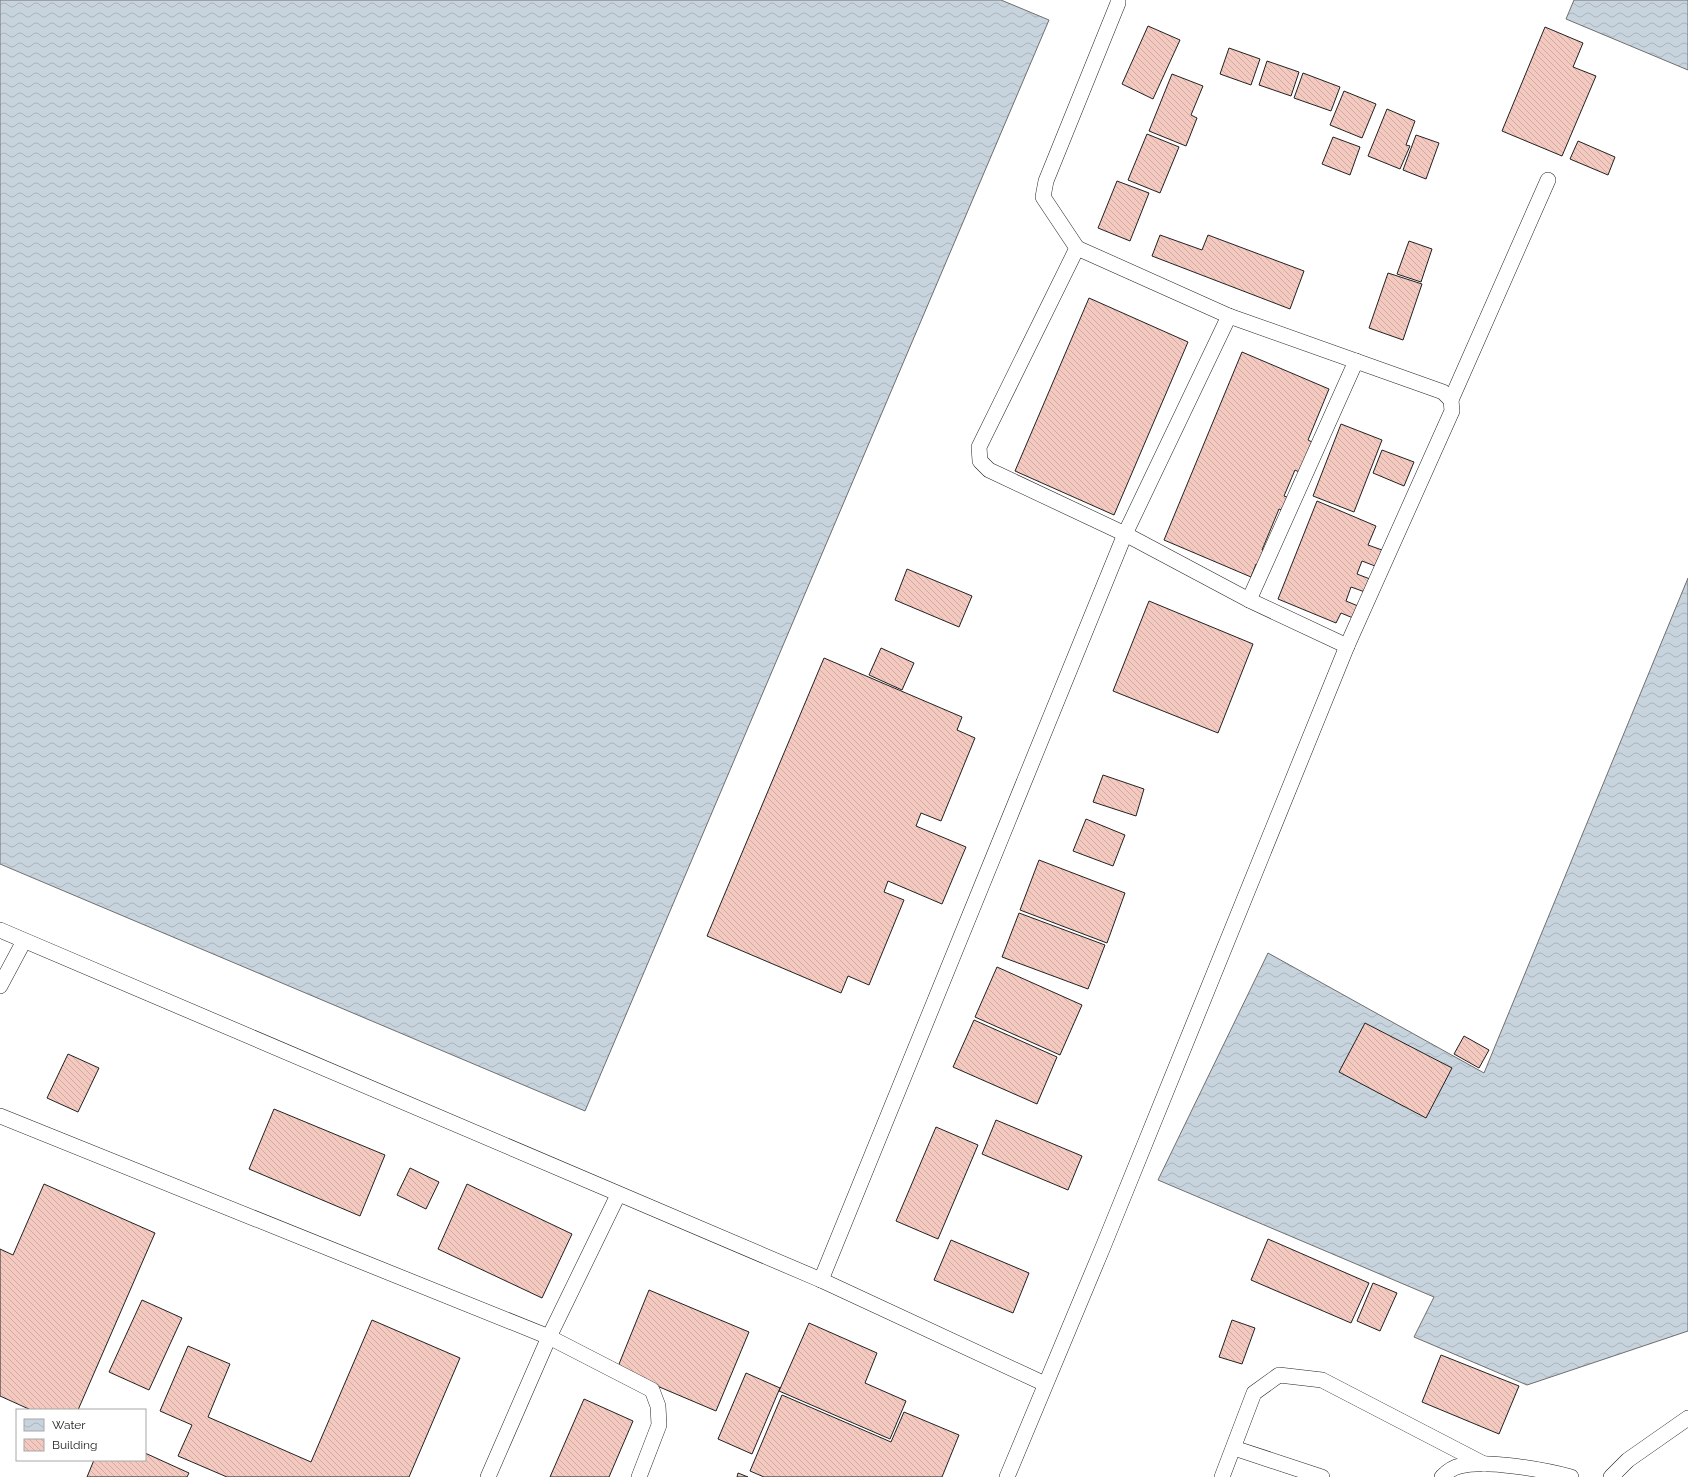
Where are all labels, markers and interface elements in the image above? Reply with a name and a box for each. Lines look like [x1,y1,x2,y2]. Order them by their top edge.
legend [16,1409,146,1461]
text: Water [52,1418,86,1432]
text: Building [52,1438,98,1452]

